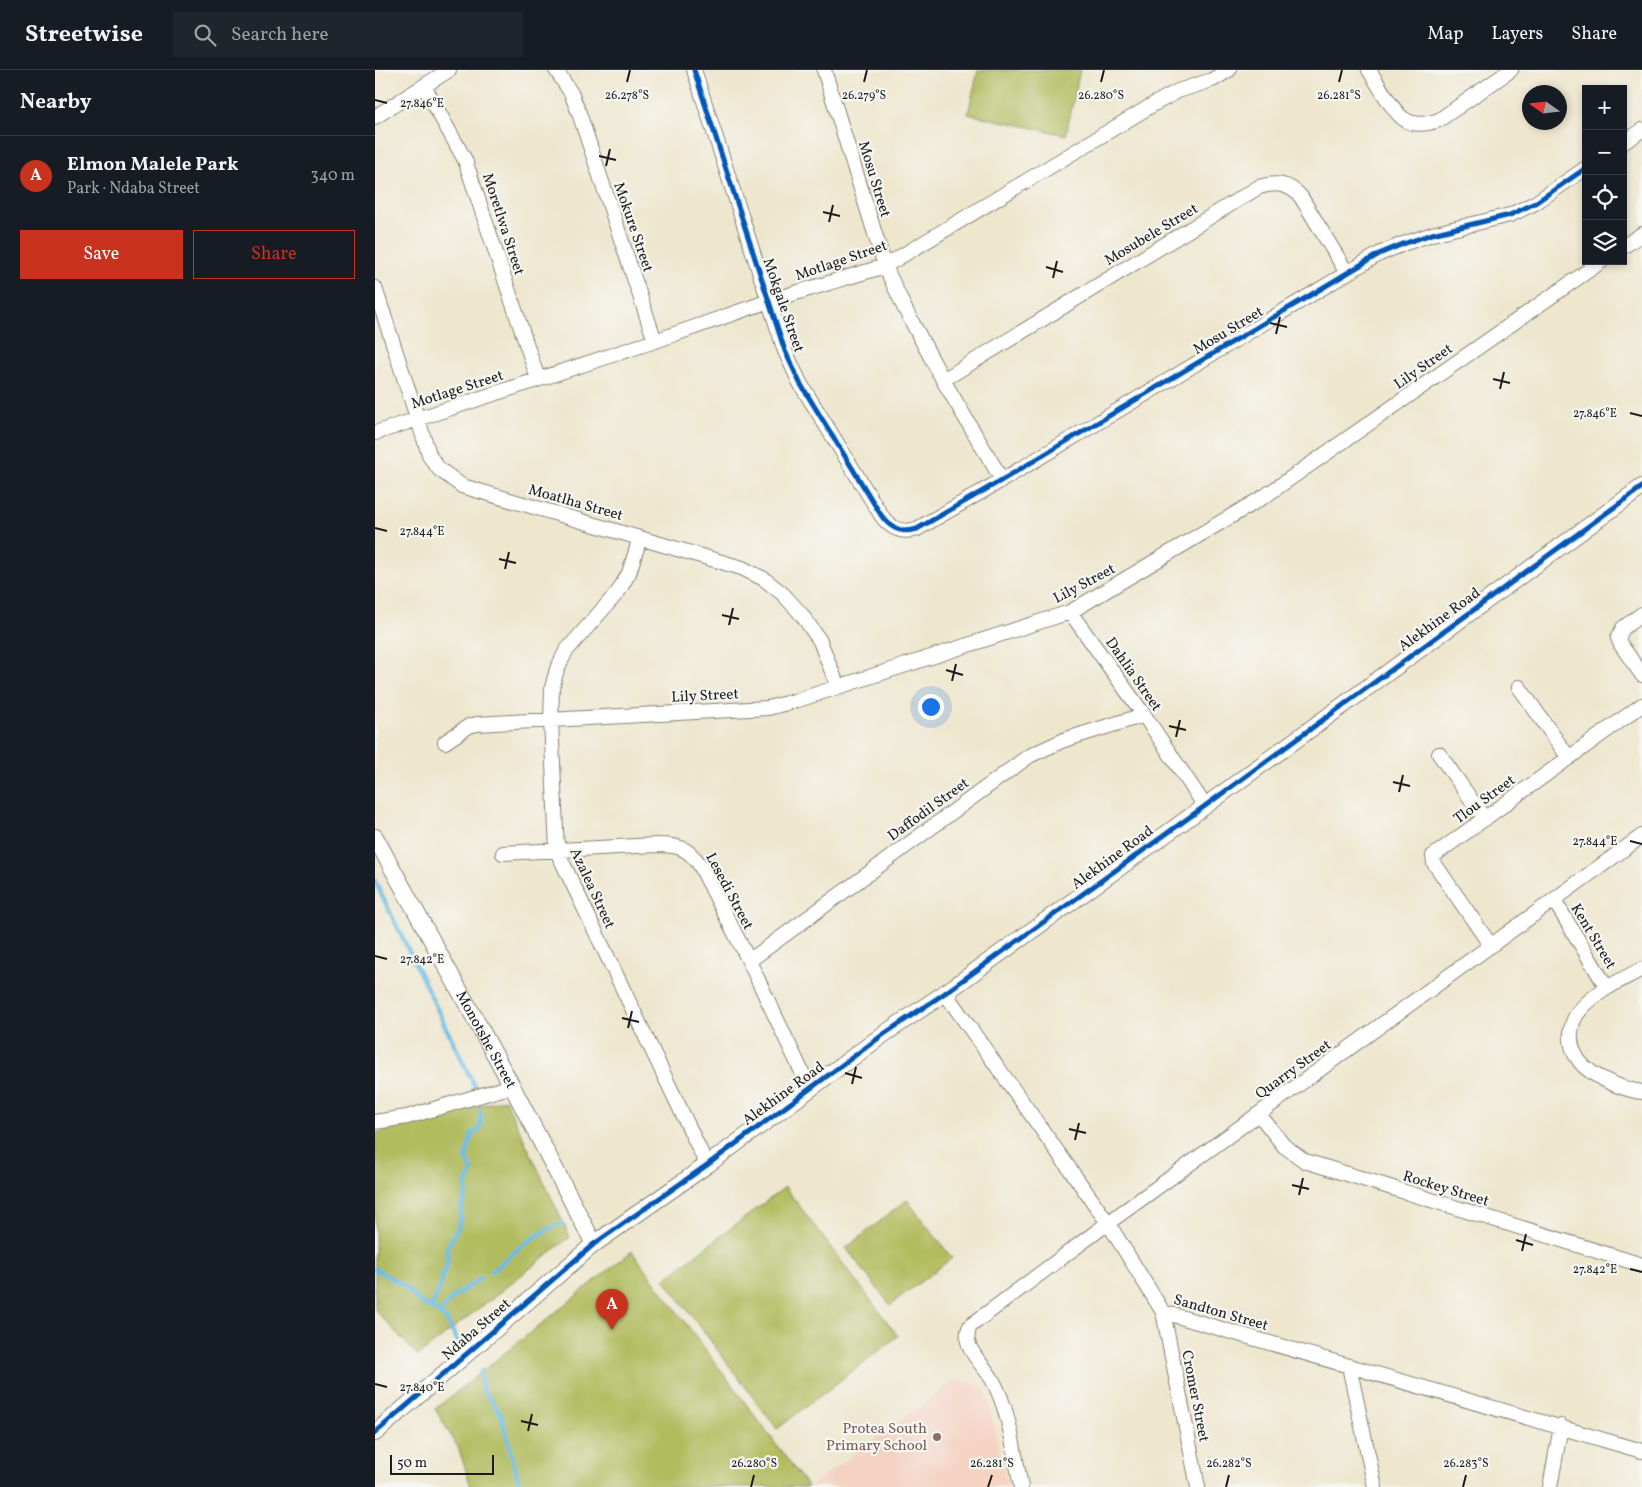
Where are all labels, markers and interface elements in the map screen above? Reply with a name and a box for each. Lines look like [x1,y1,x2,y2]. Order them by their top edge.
search box [173,12,523,57]
text: Streetwise [25,18,143,52]
icon: search [191,21,219,49]
text: Search here [231,22,328,48]
text: Map [1427,22,1463,47]
text: Layers [1491,22,1543,47]
text: Share [1571,22,1617,47]
north arrow [1522,85,1567,130]
map controls [1582,85,1627,265]
button: + [1582,85,1627,130]
text: Nearby [20,88,91,117]
text: 26.278°S [605,88,649,104]
text: 26.279°S [842,88,886,104]
text: 26.280°S [1078,88,1124,104]
text: 26.281°S [1317,88,1361,104]
text: 27.846°E [400,96,444,112]
button: − [1582,130,1627,175]
street label: Mosu Street [852,139,895,220]
text: Elmon Malele Park [67,152,238,178]
text: A [30,165,42,187]
text: 340 m [311,165,355,187]
street label: Moretlwa Street [476,171,529,278]
button: locate [1582,175,1627,220]
text: Park · Ndaba Street [67,178,200,200]
street label: Mokure Street [607,180,658,275]
street label: Mosubele Street [1101,199,1203,272]
button: layers [1582,220,1627,265]
button: Save [20,230,183,279]
button: Share [193,230,355,279]
street label: Motlage Street [793,236,890,287]
street label: Mokgale Street [757,255,809,356]
street label: Mosu Street [1190,302,1268,361]
street label: Lily Street [1390,339,1457,395]
street label: Motlage Street [409,366,506,415]
text: 27.846°E [1573,406,1617,422]
street label: Moatlha Street [526,480,625,527]
text: 27.844°E [399,524,445,540]
street label: Lily Street [1050,559,1119,609]
street label: Alekhine Road [1395,583,1485,657]
street label: Dahlia Street [1099,634,1166,716]
street label: Lily Street [671,684,739,709]
your location [918,694,944,720]
street label: Tlou Street [1450,771,1520,830]
street label: Daffodil Street [884,773,974,847]
street label: Alekhine Road [1068,821,1158,895]
text: 27.844°E [1572,834,1618,850]
street label: Azalea Street [564,845,620,932]
street label: Lesedi Street [700,850,758,934]
street label: Kent Street [1565,900,1621,974]
text: 27.842°E [400,952,444,968]
street label: Monotshe Street [450,987,520,1093]
street label: Quarry Street [1252,1035,1336,1105]
street label: Alekhine Road [739,1057,829,1131]
street label: Rockey Street [1400,1166,1491,1213]
text: 27.842°E [1573,1262,1617,1278]
pin: A [596,1289,628,1330]
street label: Sandton Street [1171,1290,1270,1337]
street label: Ndaba Street [438,1294,516,1366]
street label: Cromer Street [1175,1349,1214,1444]
text: 27.840°E [400,1380,444,1396]
place label: Protea South Primary School [826,1419,927,1457]
marker: Protea South Primary School [931,1431,943,1443]
scale bar [390,1452,494,1475]
text: 50 m [397,1454,427,1473]
text: 26.280°S [731,1456,777,1472]
text: 26.281°S [970,1456,1014,1472]
text: 26.282°S [1206,1456,1252,1472]
text: 26.283°S [1443,1456,1489,1472]

